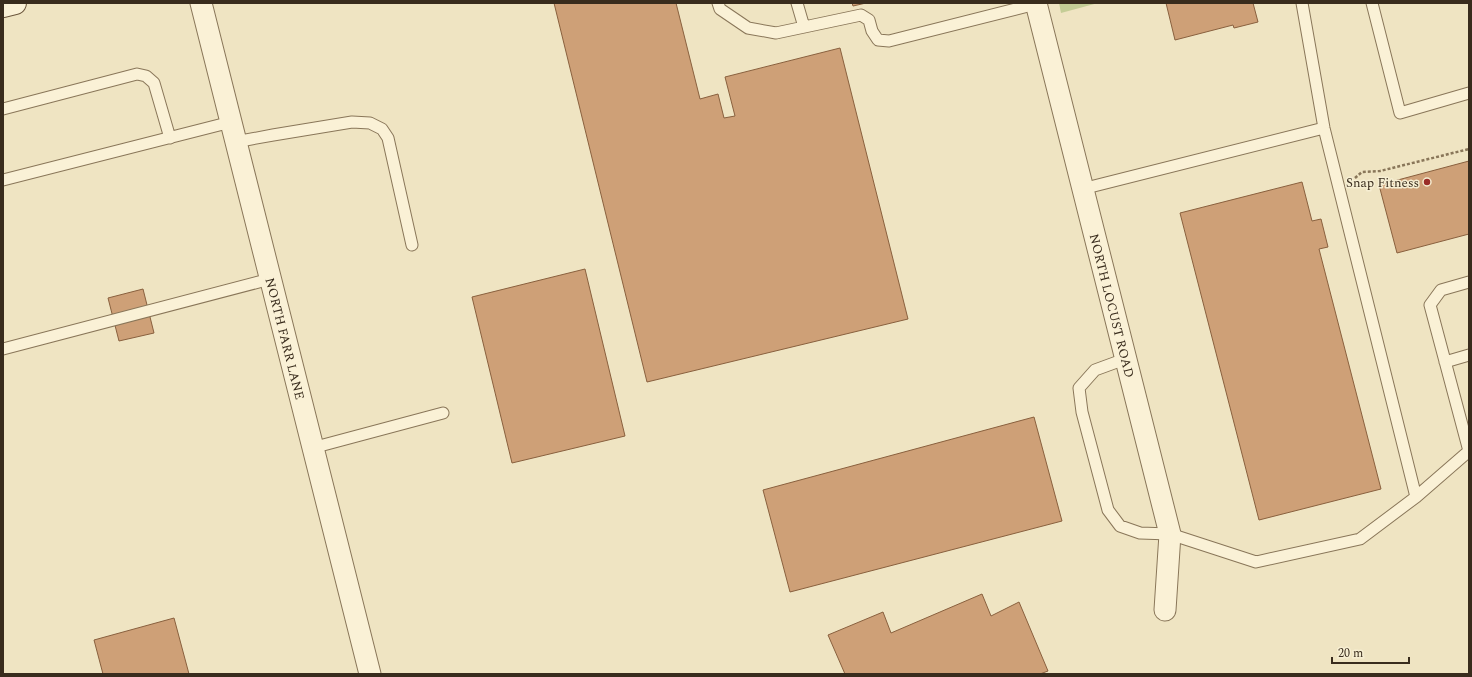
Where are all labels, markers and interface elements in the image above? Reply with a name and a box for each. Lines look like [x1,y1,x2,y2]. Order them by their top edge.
place label: Snap Fitness [1346,173,1419,193]
marker: Snap Fitness [1422,177,1432,187]
street label: NORTH LOCUST ROAD [1084,232,1139,380]
street label: NORTH FARR LANE [260,276,310,402]
scale bar [1332,639,1409,665]
text: 20 m [1338,644,1363,663]

